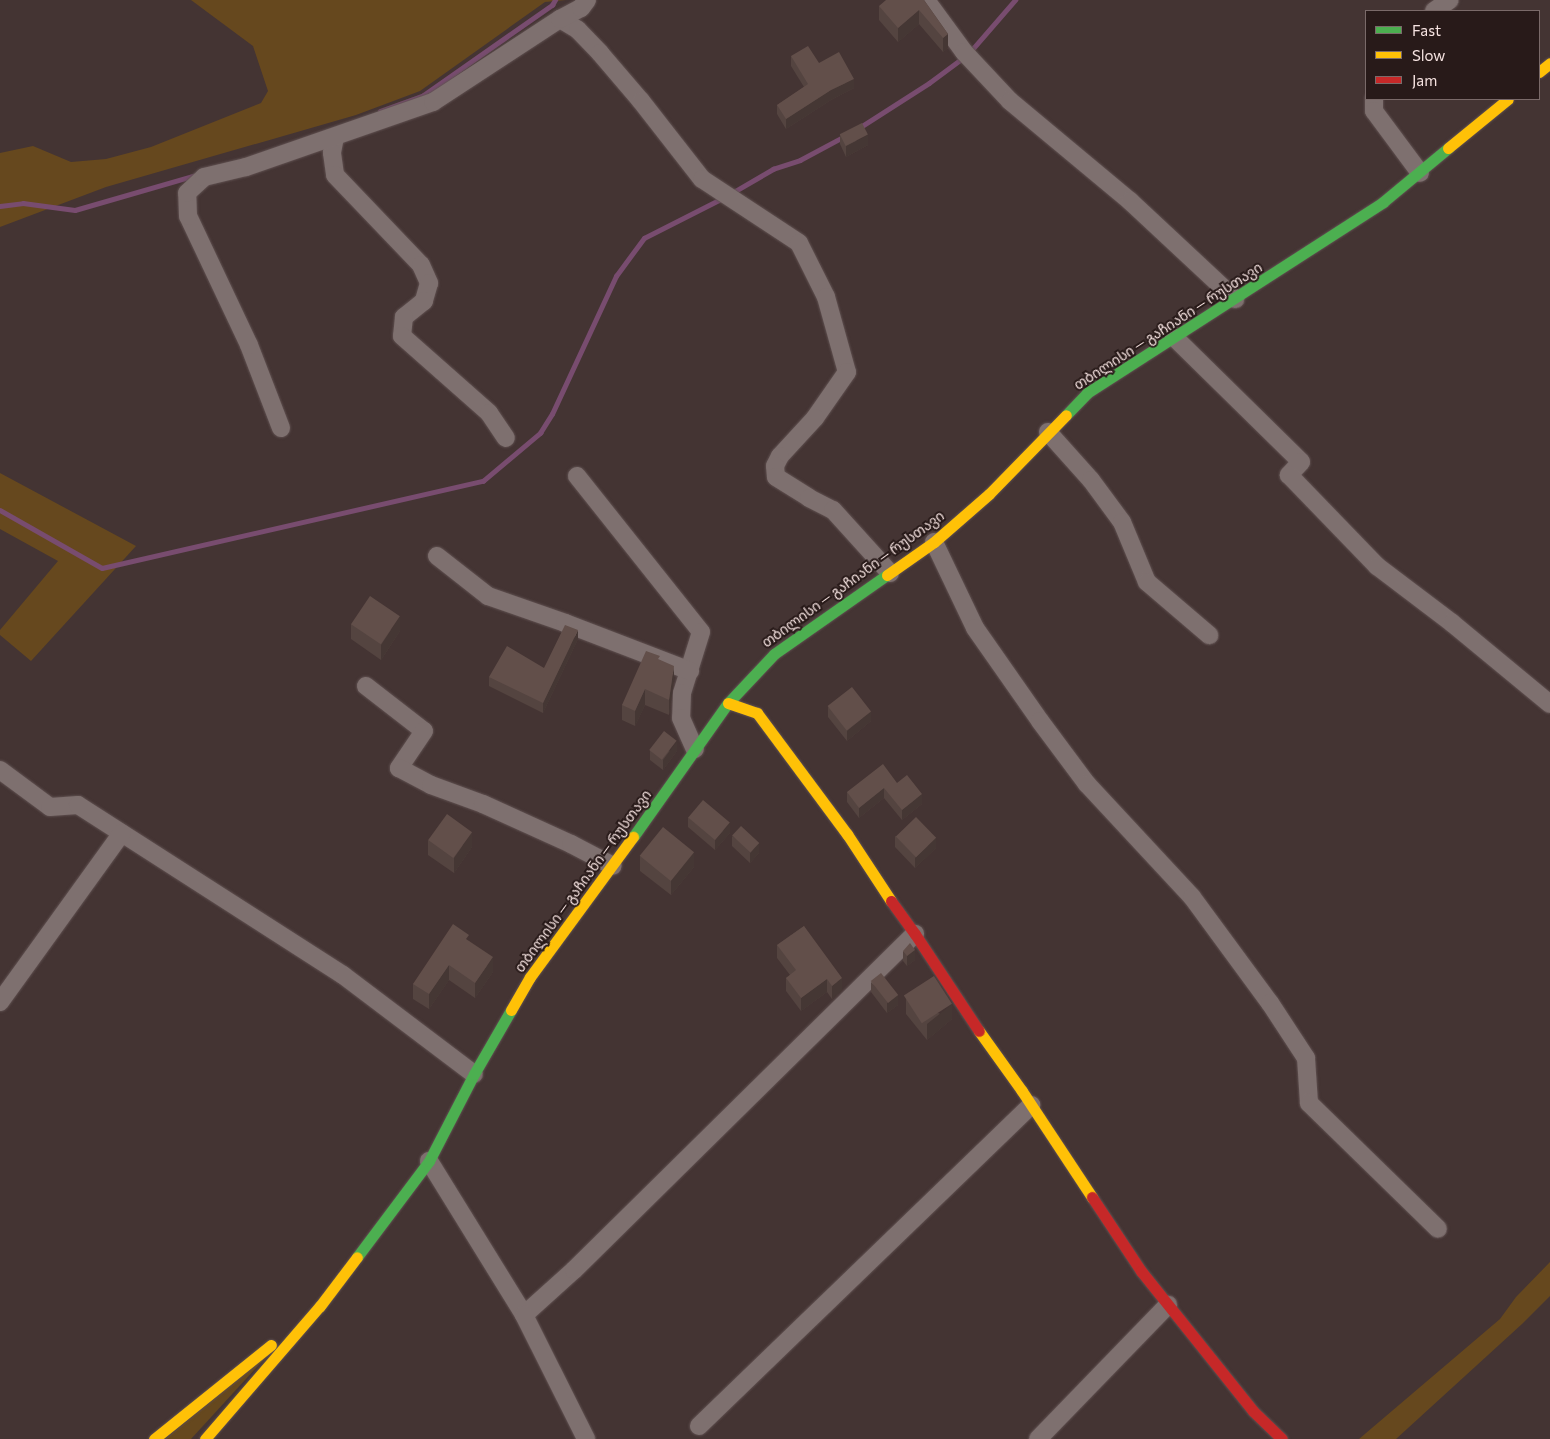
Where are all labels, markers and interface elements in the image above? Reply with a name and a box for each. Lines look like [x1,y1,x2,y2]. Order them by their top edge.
legend [1365,10,1540,100]
text: Fast [1412,21,1441,39]
text: Slow [1412,46,1445,64]
text: Jam [1412,71,1437,89]
street label: თბილისი — გაჩიანი — რუსთავი [1071,259,1265,393]
street label: თბილისი — გაჩიანი — რუსთავი [759,507,947,651]
street label: თბილისი — გაჩიანი — რუსთავი [511,787,655,975]

